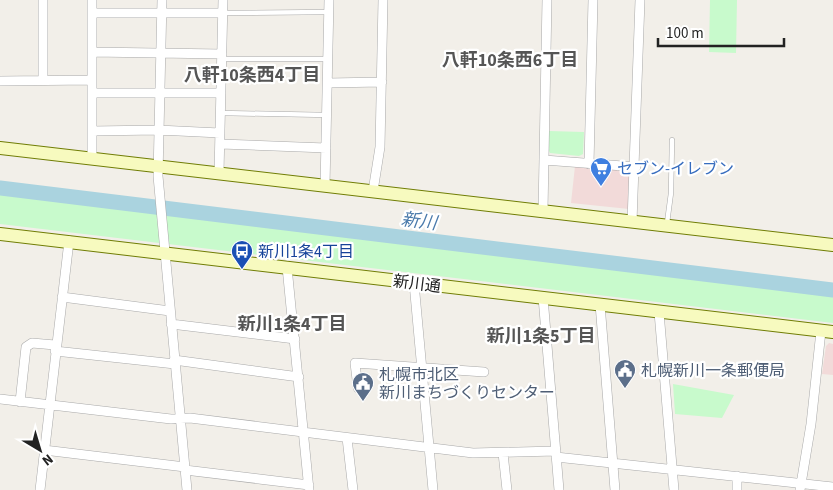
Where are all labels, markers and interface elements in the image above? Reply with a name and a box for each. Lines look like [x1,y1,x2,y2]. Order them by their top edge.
scale bar [658,15,784,47]
text: 100 m [666,23,704,44]
district label: 八軒10条西6丁目 [442,48,578,73]
district label: 八軒10条西4丁目 [184,63,320,88]
supermarket icon: セブン-イレブン [589,156,613,187]
place label: セブン-イレブン [617,158,734,180]
water label: 新川 [400,207,440,236]
bus stop icon: 新川1条4丁目 [230,239,254,270]
place label: 新川1条4丁目 [258,241,354,263]
street label: 新川通 [392,270,442,298]
district label: 新川1条4丁目 [237,312,347,337]
district label: 新川1条5丁目 [486,324,596,349]
public building icon: 札幌新川一条郵便局 [613,358,637,389]
place label: 札幌新川一条郵便局 [641,360,785,382]
place label: 札幌市北区 新川まちづくりセンター [379,364,555,404]
public building icon: 札幌市北区 新川まちづくりセンター [351,371,375,402]
north arrow [15,425,65,475]
text: N [38,449,57,470]

